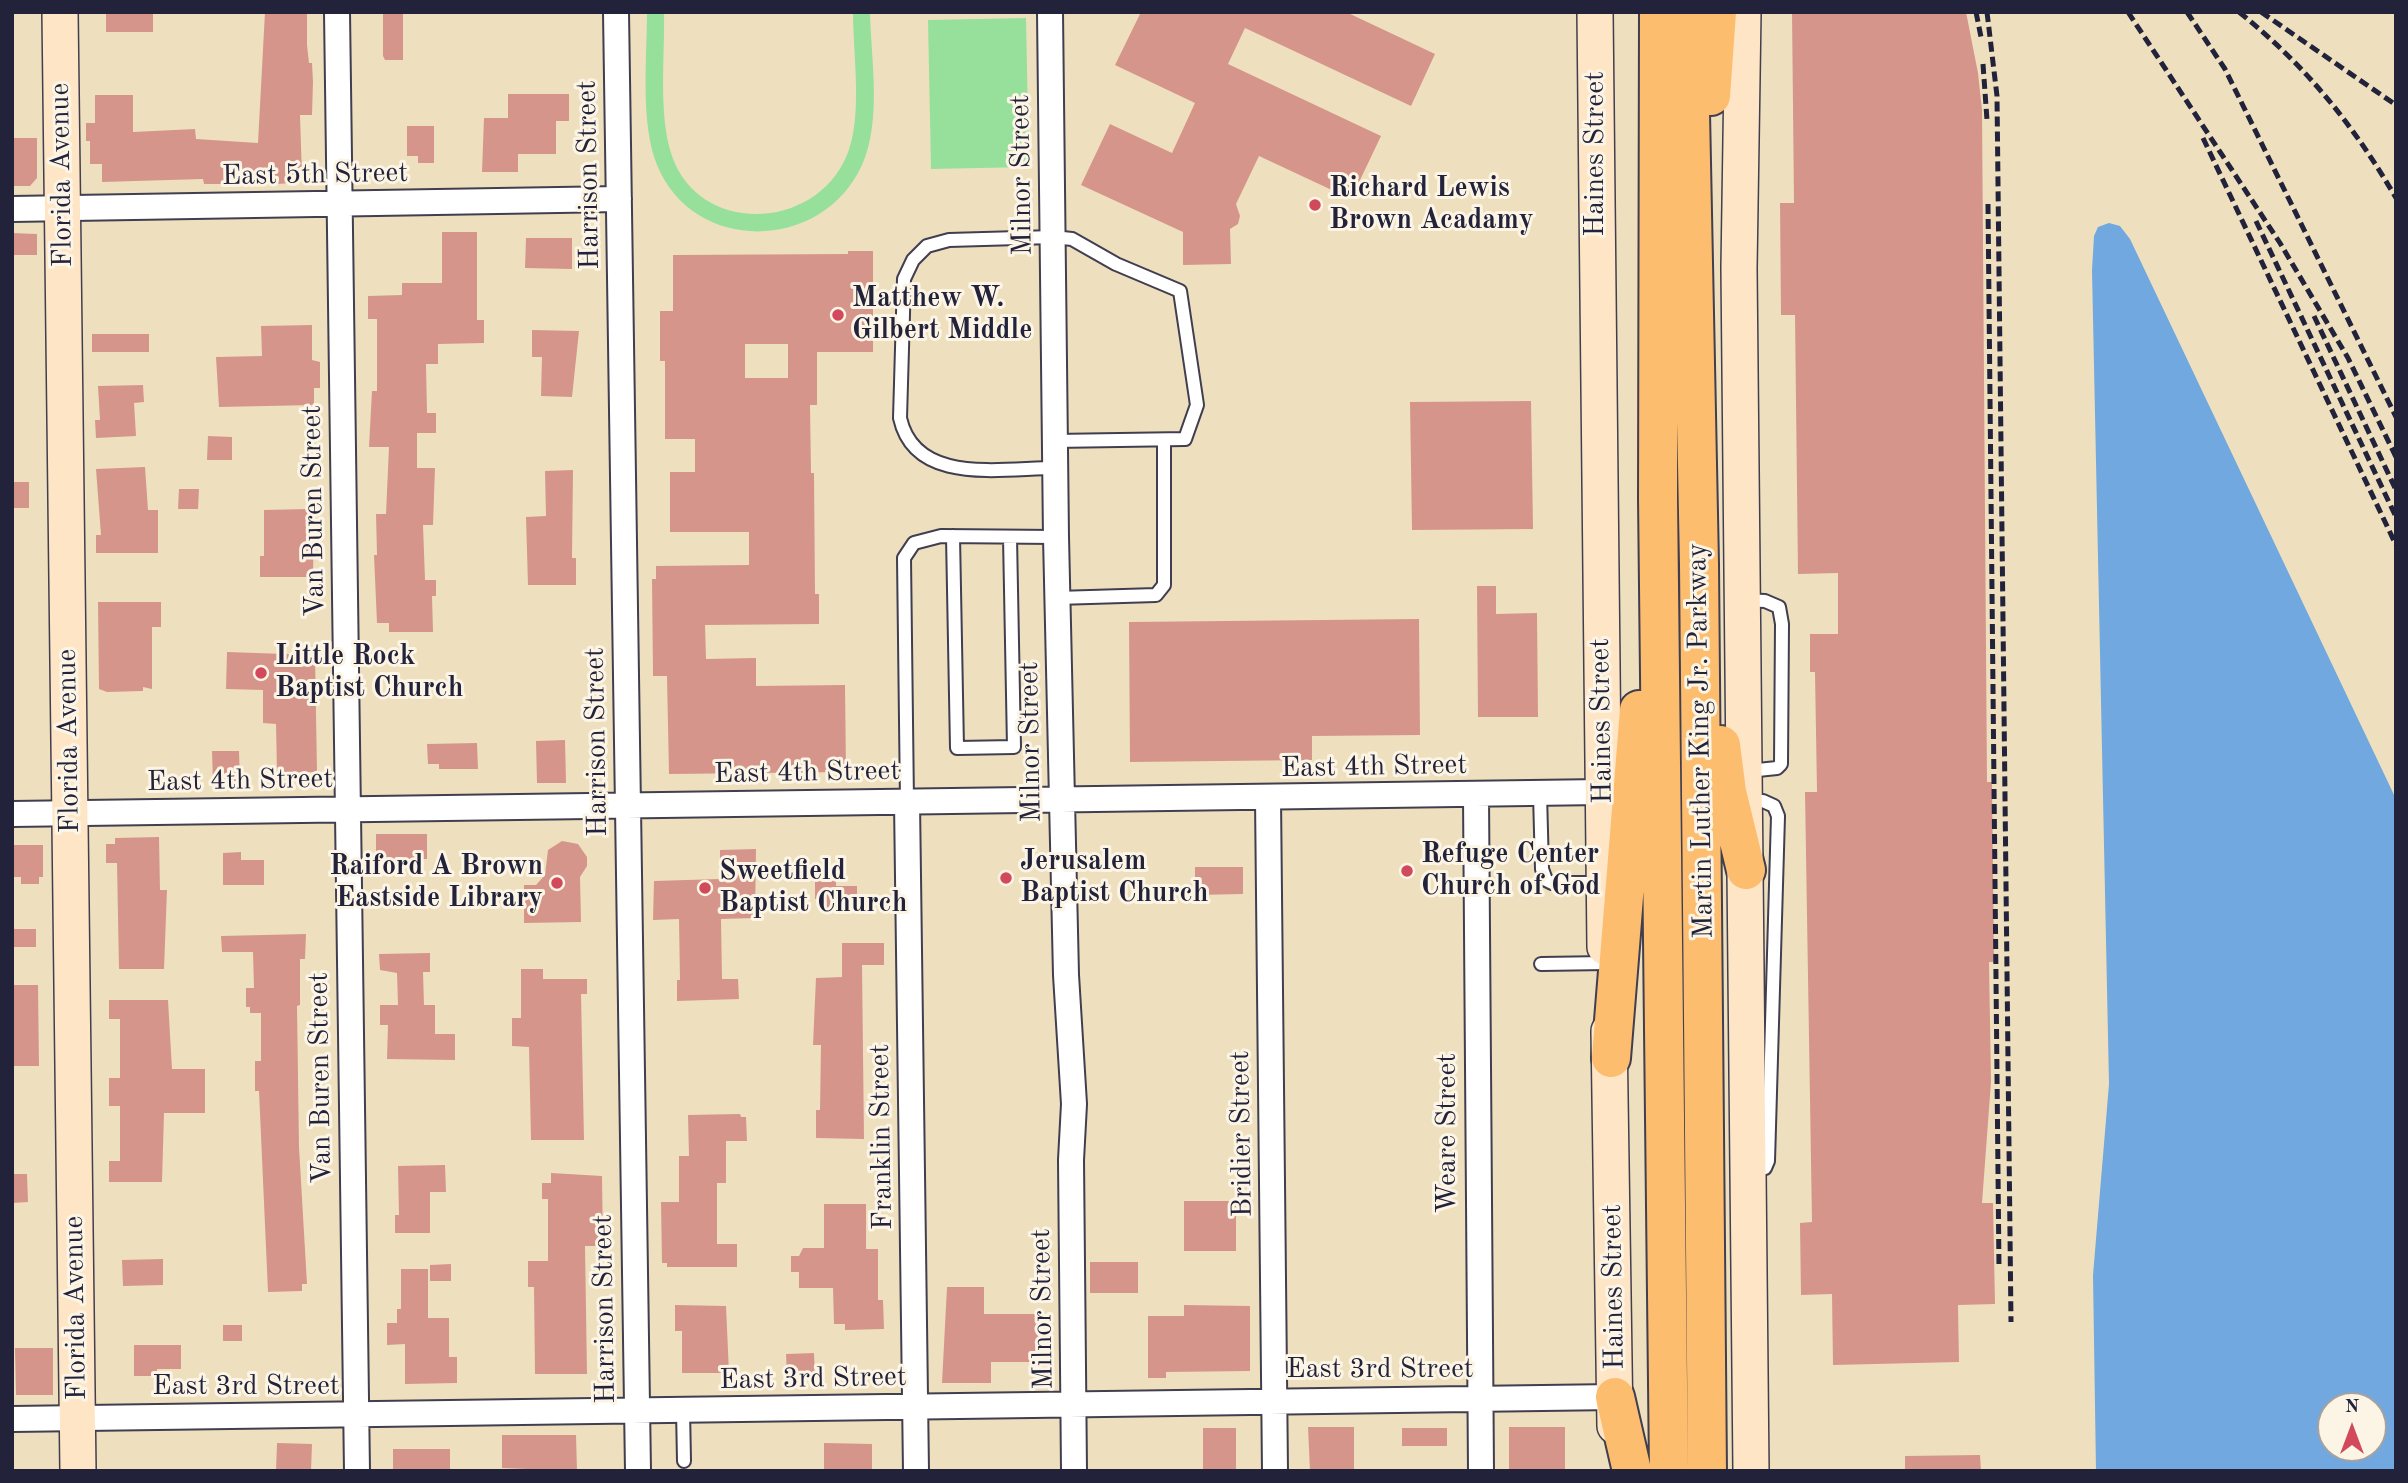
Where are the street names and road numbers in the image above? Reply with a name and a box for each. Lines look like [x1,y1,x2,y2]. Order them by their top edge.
street label: Haines Street [1579,71,1613,237]
street label: Harrison Street [571,80,607,270]
street label: Florida Avenue [44,82,80,268]
street label: Milnor Street [1004,94,1040,256]
street label: East 5th Street [222,157,408,193]
street label: Van Buren Street [295,405,333,617]
street label: Martin Luther King Jr. Parkway [1681,543,1721,939]
street label: Haines Street [1584,638,1620,804]
street label: Harrison Street [579,647,615,837]
street label: Florida Avenue [51,648,87,834]
street label: Milnor Street [1013,661,1049,823]
street label: East 4th Street [1281,749,1467,785]
street label: East 4th Street [714,755,900,791]
street label: East 4th Street [147,763,333,799]
street label: Van Buren Street [302,972,340,1184]
street label: Franklin Street [864,1044,900,1230]
street label: Bridier Street [1224,1050,1260,1218]
street label: Weare Street [1431,1053,1465,1213]
street label: Haines Street [1596,1204,1632,1370]
street label: Harrison Street [587,1214,623,1404]
street label: Florida Avenue [58,1215,94,1401]
street label: Milnor Street [1025,1228,1061,1390]
street label: East 3rd Street [1286,1353,1474,1387]
street label: East 3rd Street [719,1361,907,1397]
street label: East 3rd Street [152,1370,340,1404]

